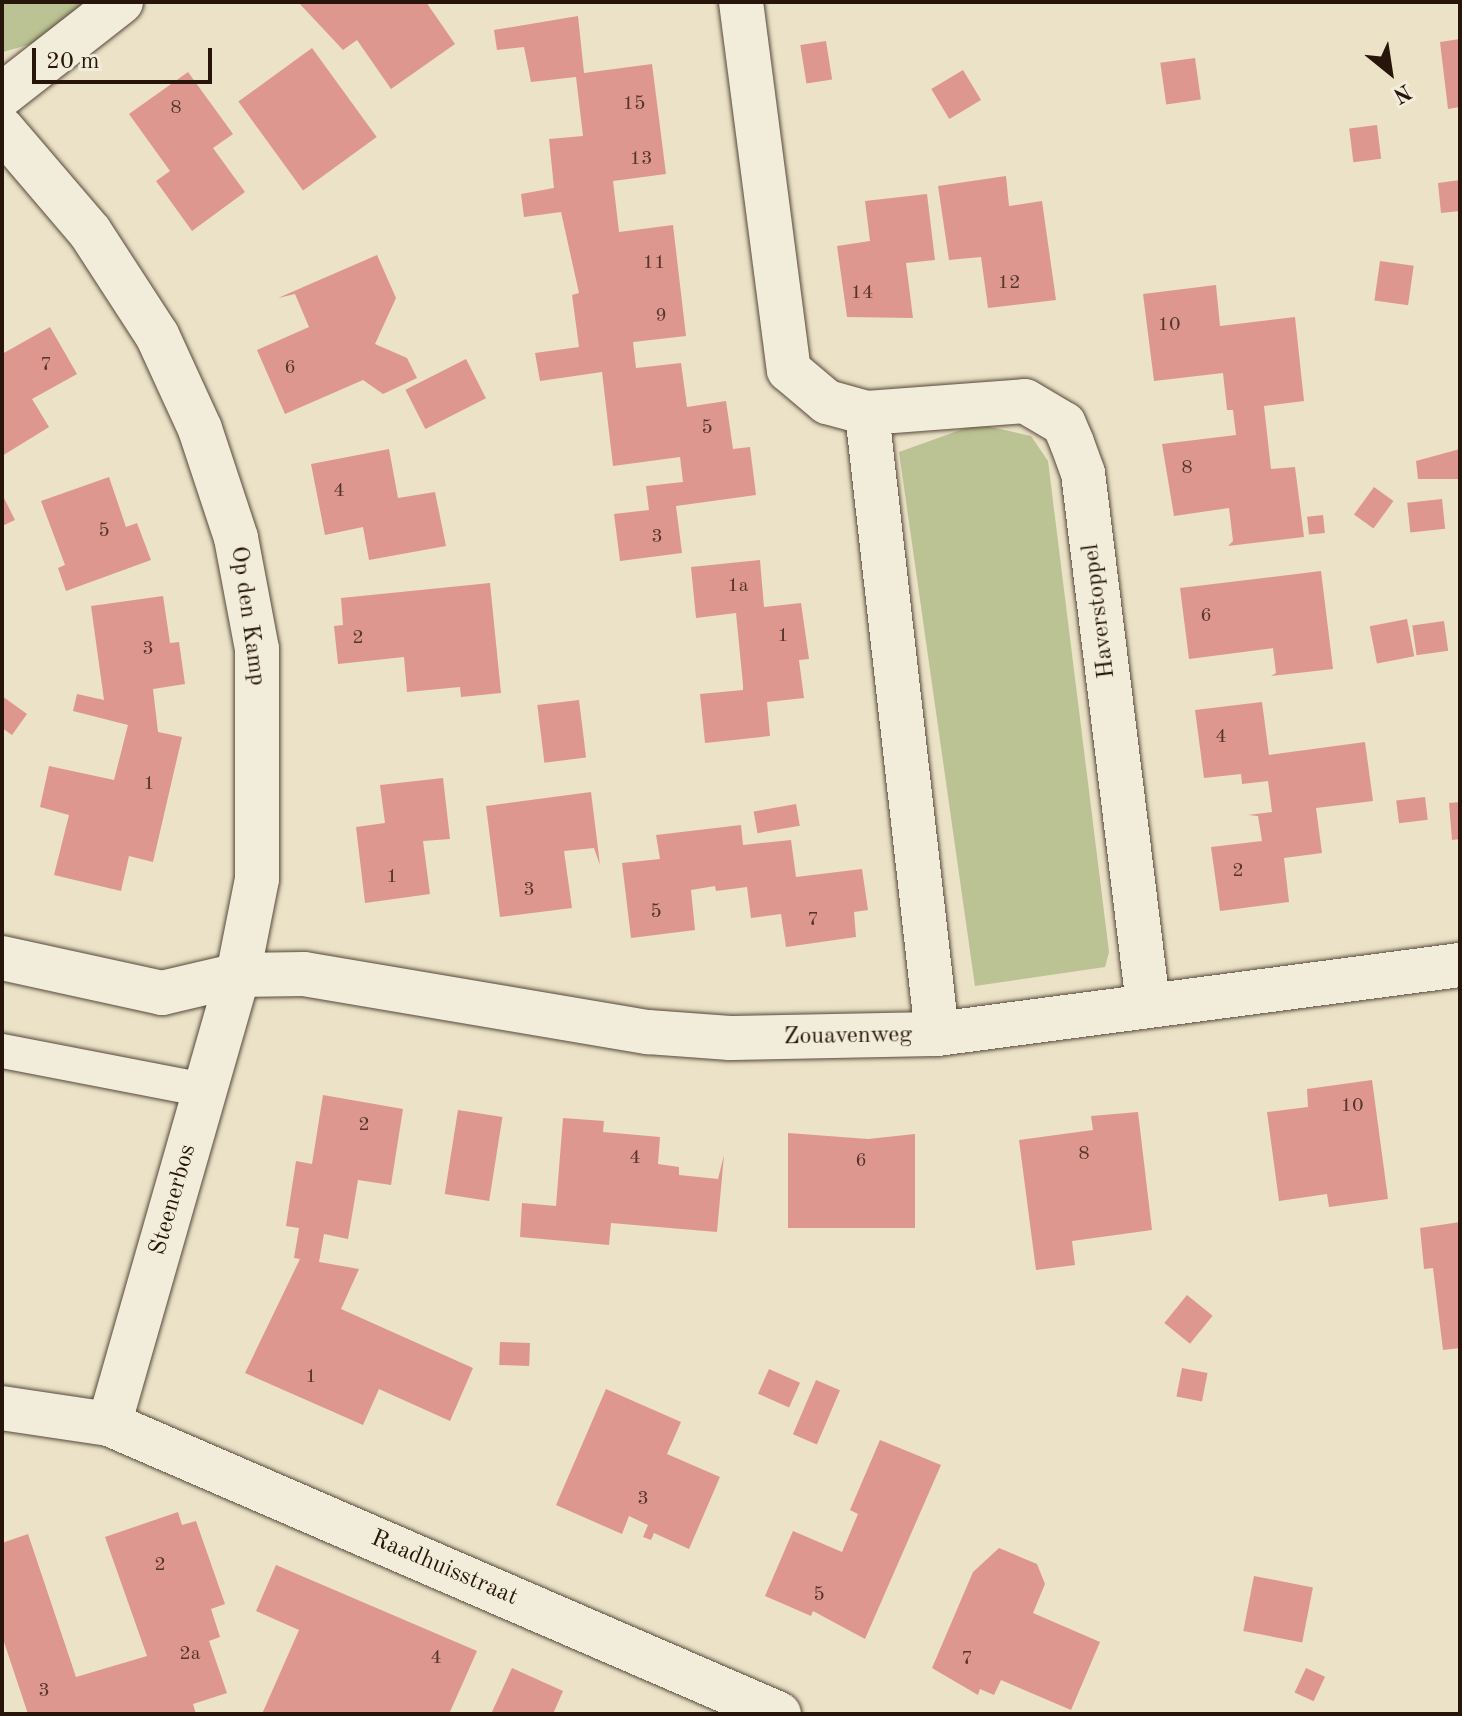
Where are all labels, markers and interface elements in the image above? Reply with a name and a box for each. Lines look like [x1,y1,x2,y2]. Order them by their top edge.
scale bar [36,32,216,82]
north arrow [1350,32,1430,112]
text: 20 m [46,50,100,74]
text: N [1389,79,1415,107]
house number: 15 [622,92,646,116]
house number: 8 [170,96,182,120]
house number: 13 [629,147,653,171]
house number: 11 [642,251,666,275]
house number: 12 [997,271,1021,295]
house number: 14 [850,281,874,305]
house number: 9 [655,304,667,328]
house number: 10 [1157,313,1181,337]
house number: 7 [40,353,52,377]
house number: 6 [284,356,296,380]
house number: 5 [701,416,713,440]
house number: 8 [1181,456,1193,480]
house number: 4 [333,479,345,503]
house number: 5 [98,519,110,543]
house number: 3 [651,525,663,549]
street label: Haverstoppel [1077,542,1123,680]
street label: Op den Kamp [223,544,271,688]
house number: 1a [727,574,749,598]
house number: 6 [1200,604,1212,628]
house number: 1 [777,624,789,648]
house number: 2 [352,626,364,650]
house number: 3 [142,637,154,661]
house number: 4 [1215,725,1227,749]
house number: 1 [143,772,155,796]
house number: 2 [1232,859,1244,883]
house number: 1 [386,865,398,889]
house number: 3 [523,878,535,902]
house number: 5 [650,900,662,924]
house number: 7 [807,908,819,932]
street label: Zouavenweg [784,1021,912,1053]
house number: 10 [1340,1094,1364,1118]
house number: 2 [358,1113,370,1137]
street label: Steenerbos [144,1141,204,1259]
house number: 8 [1078,1142,1090,1166]
house number: 4 [629,1146,641,1170]
house number: 6 [855,1149,867,1173]
house number: 1 [305,1365,317,1389]
house number: 3 [637,1487,649,1511]
street label: Raadhuisstraat [366,1525,522,1613]
house number: 2 [154,1553,166,1577]
house number: 5 [813,1583,825,1607]
house number: 2a [179,1642,201,1666]
house number: 4 [430,1646,442,1670]
house number: 7 [961,1647,973,1671]
house number: 3 [38,1679,50,1703]

